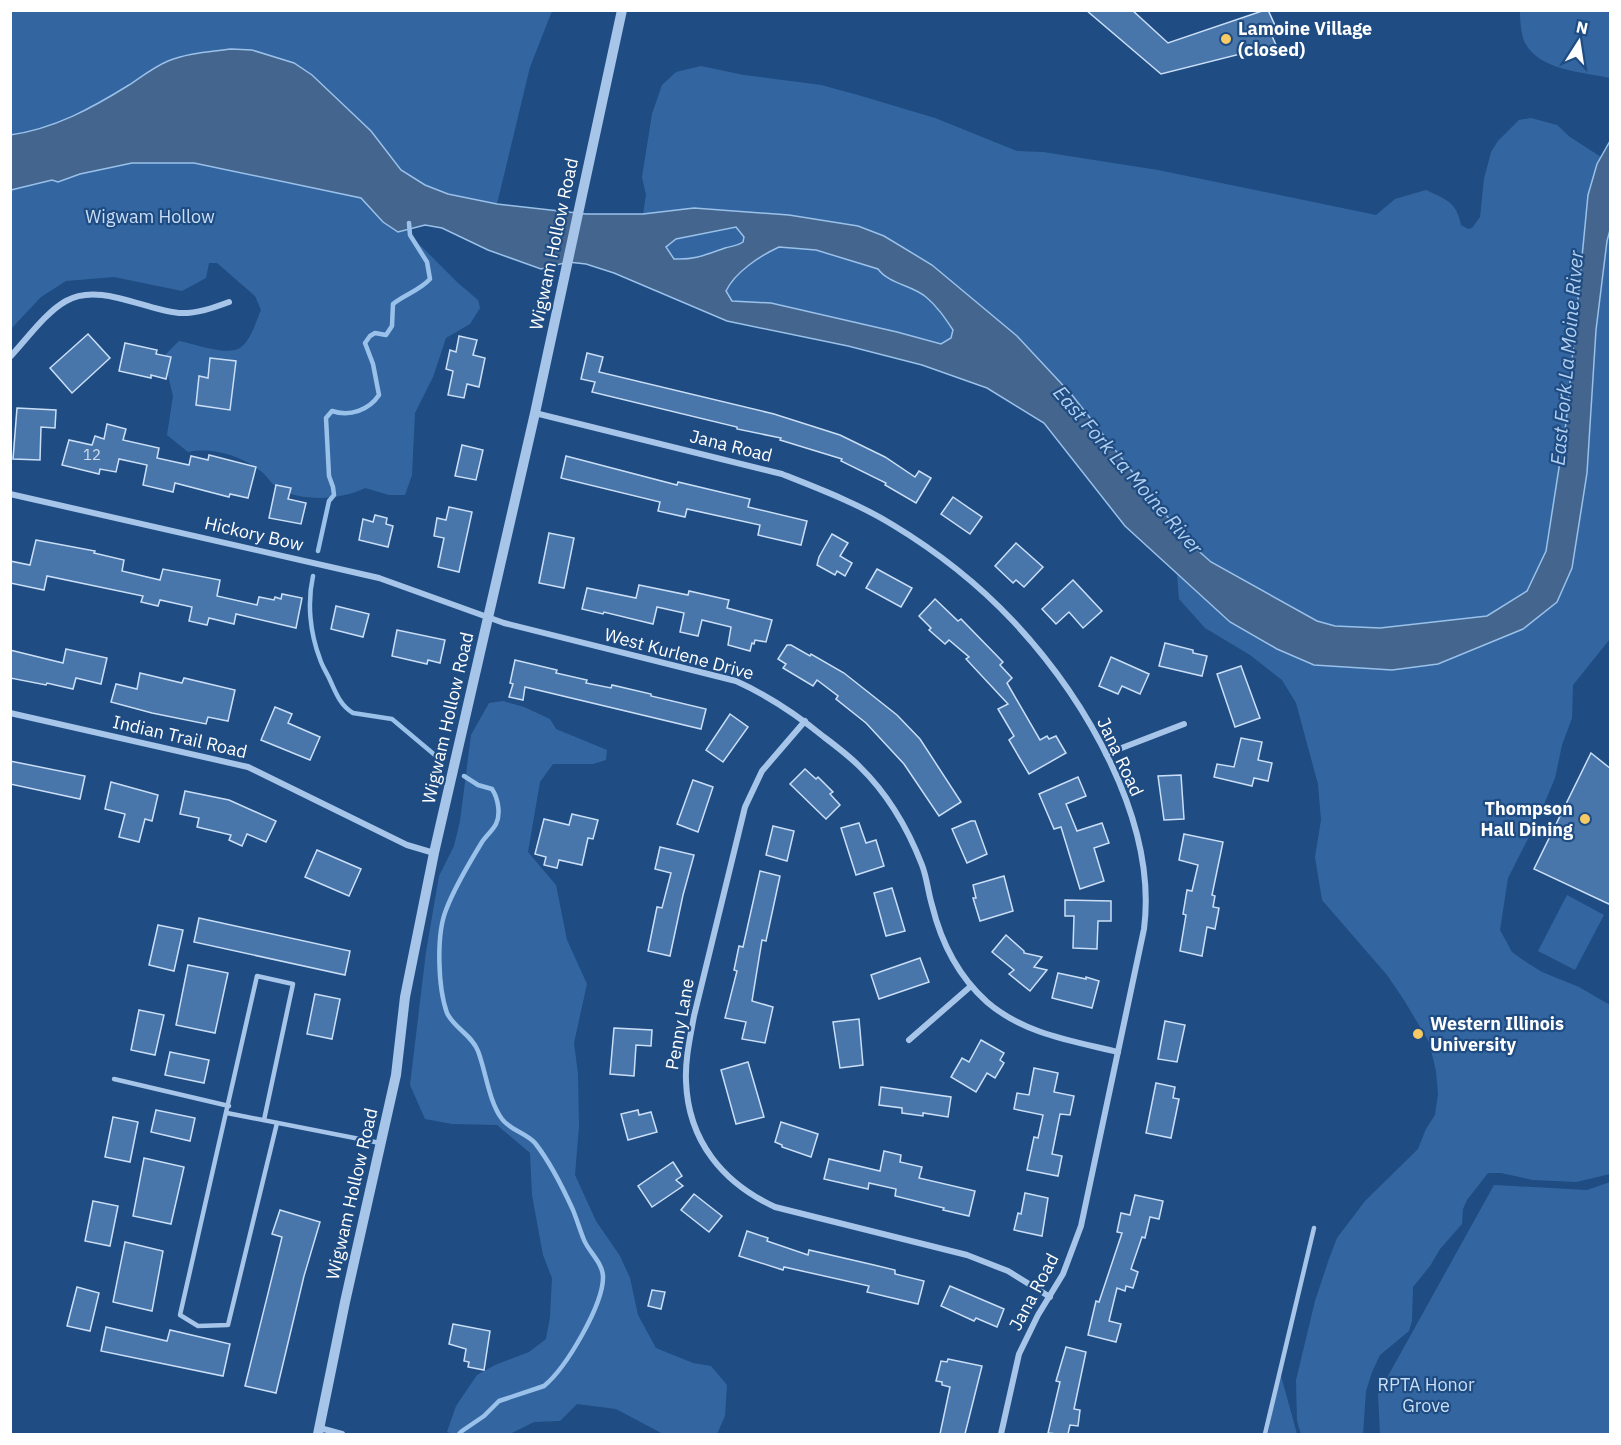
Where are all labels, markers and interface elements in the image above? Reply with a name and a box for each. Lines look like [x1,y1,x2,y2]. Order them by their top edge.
north arrow [1549,12,1609,72]
text: N [1574,16,1590,38]
place label: Lamoine Village (closed) [1238,17,1372,61]
marker: Lamoine Village (closed) [1219,32,1233,46]
street label: Wigwam Hollow Road [524,156,583,332]
park label: Wigwam Hollow [85,205,215,228]
water label: East Fork La Moine River [1544,249,1589,466]
water label: East Fork La Moine River [1048,380,1210,560]
street label: Jana Road [687,424,775,467]
house number: 12 [83,445,101,464]
street label: Hickory Bow [202,511,306,556]
street label: West Kurlene Drive [602,623,757,685]
street label: Wigwam Hollow Road [417,630,478,806]
street label: Indian Trail Road [111,710,249,763]
street label: Jana Road [1092,714,1149,800]
place label: Thompson Hall Dining [1480,797,1573,841]
marker: Thompson Hall Dining [1578,812,1592,826]
street label: Penny Lane [660,976,699,1072]
place label: Western Illinois University [1430,1012,1564,1056]
marker: Western Illinois University [1411,1027,1425,1041]
street label: Wigwam Hollow Road [321,1106,382,1282]
street label: Jana Road [1004,1249,1063,1334]
park label: RPTA Honor Grove [1377,1373,1475,1417]

